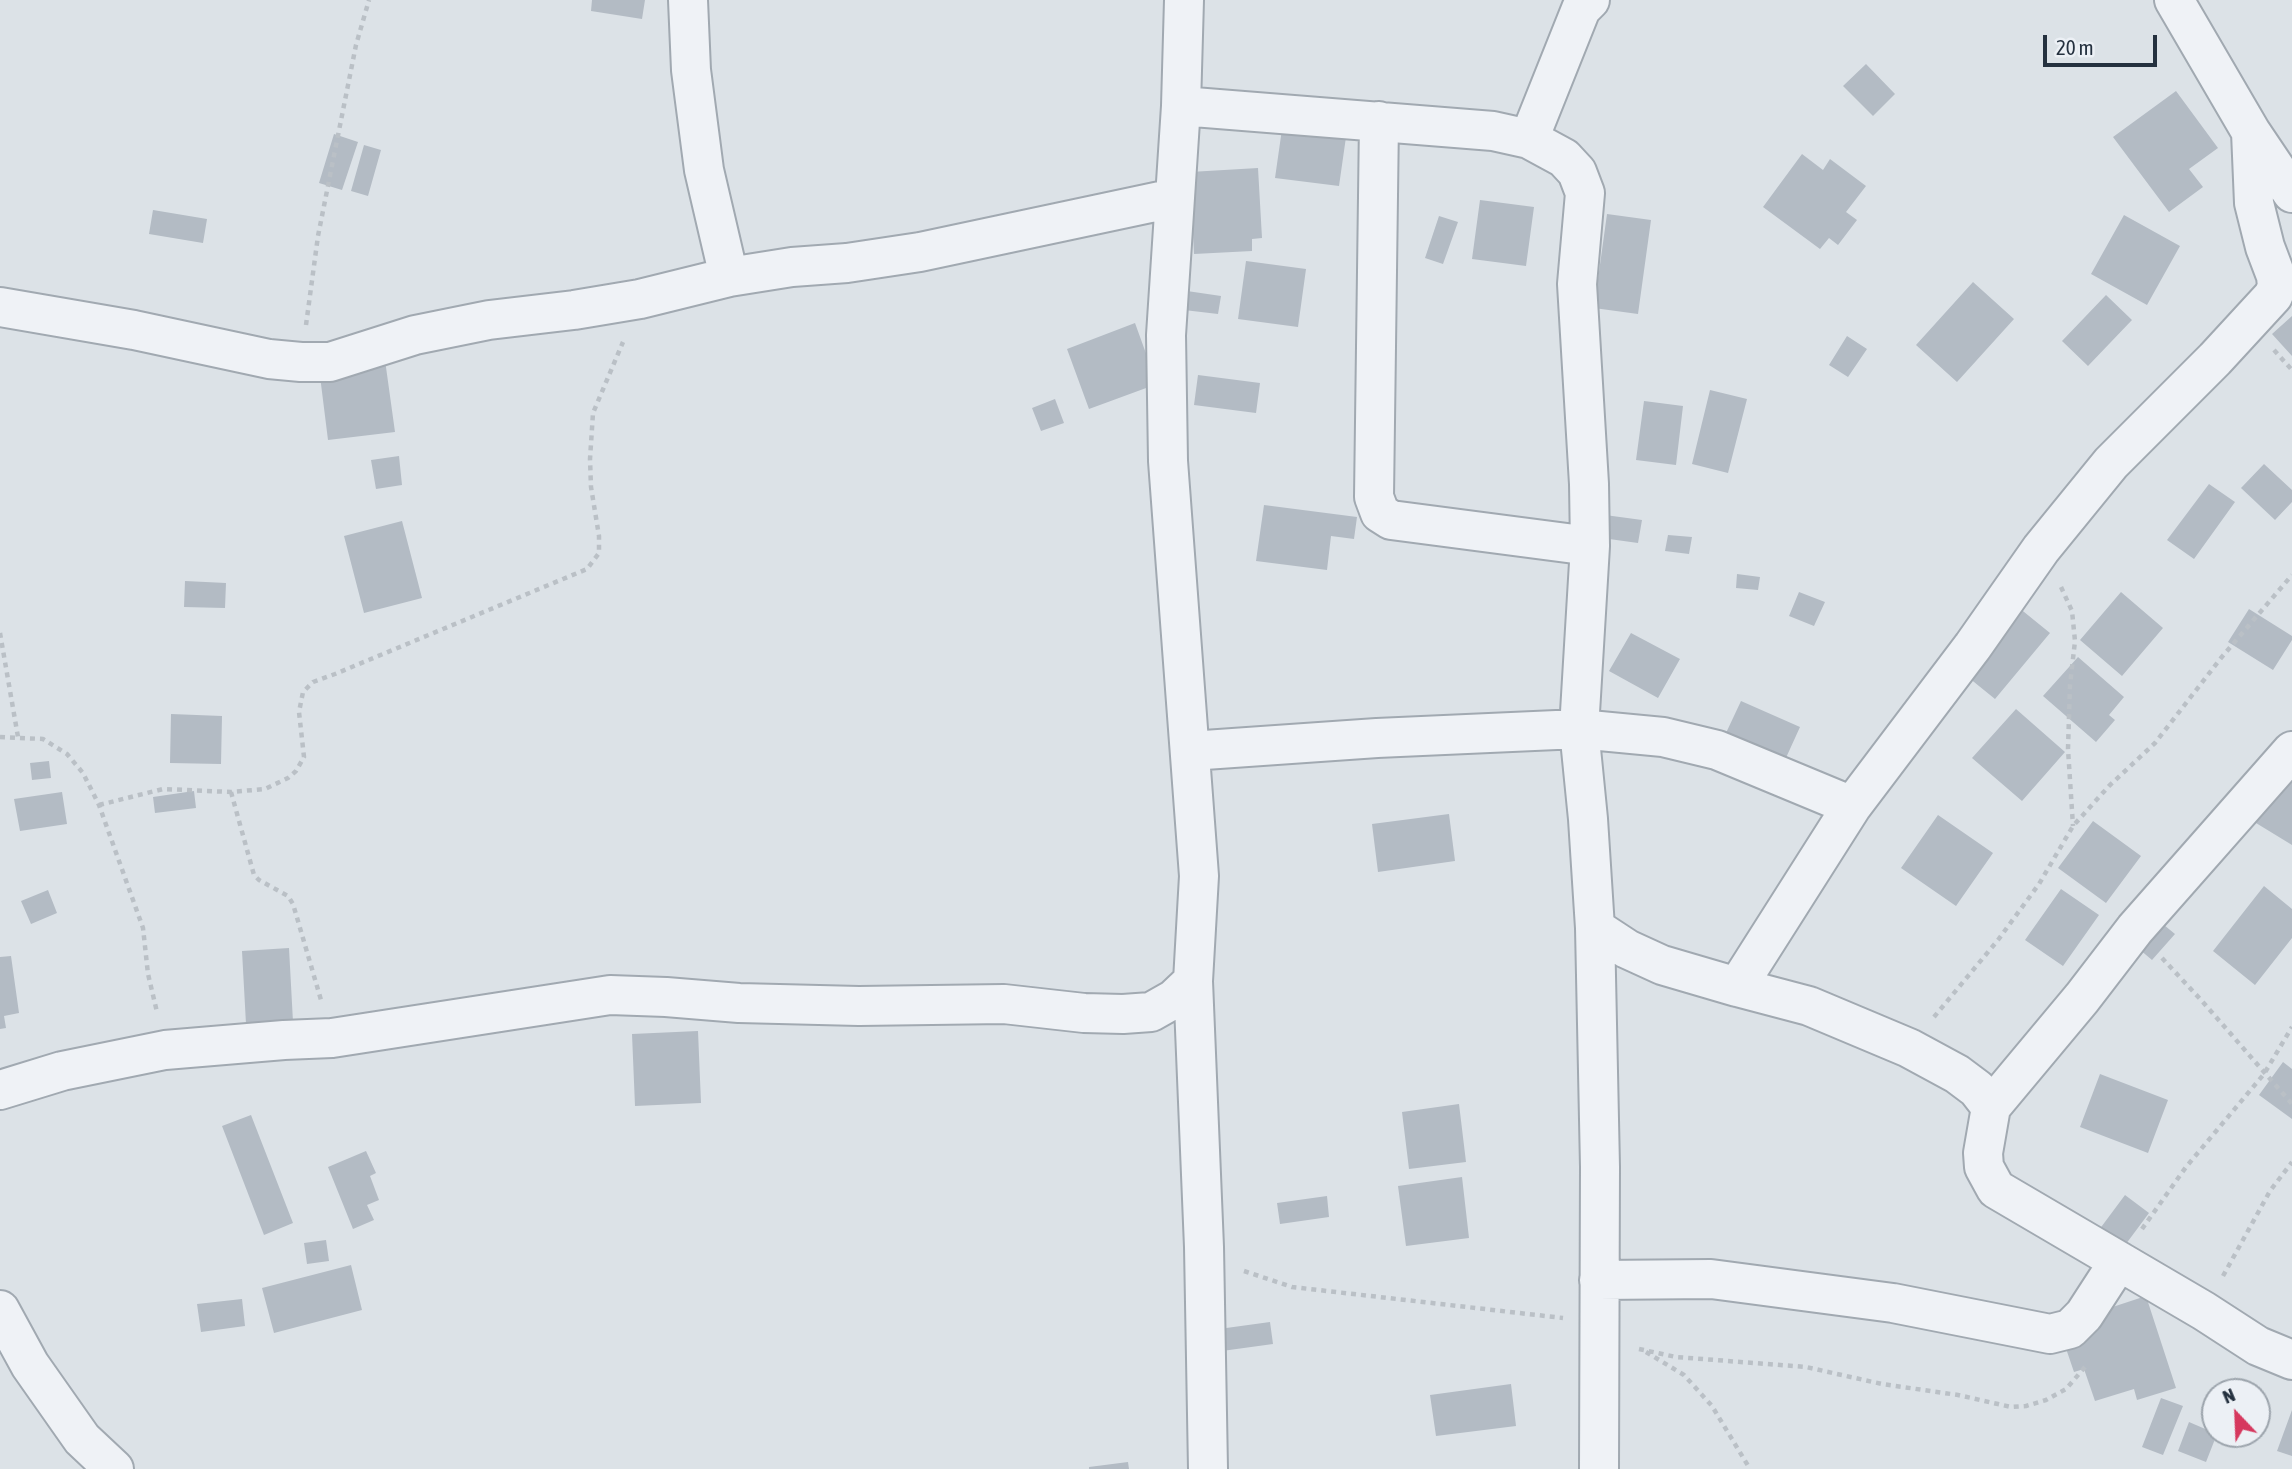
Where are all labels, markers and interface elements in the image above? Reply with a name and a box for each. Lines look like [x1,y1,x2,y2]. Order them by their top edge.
scale bar [2047,21,2161,65]
text: 20 m [2056,35,2094,59]
north arrow [2201,1378,2271,1448]
text: N [2219,1383,2238,1408]

